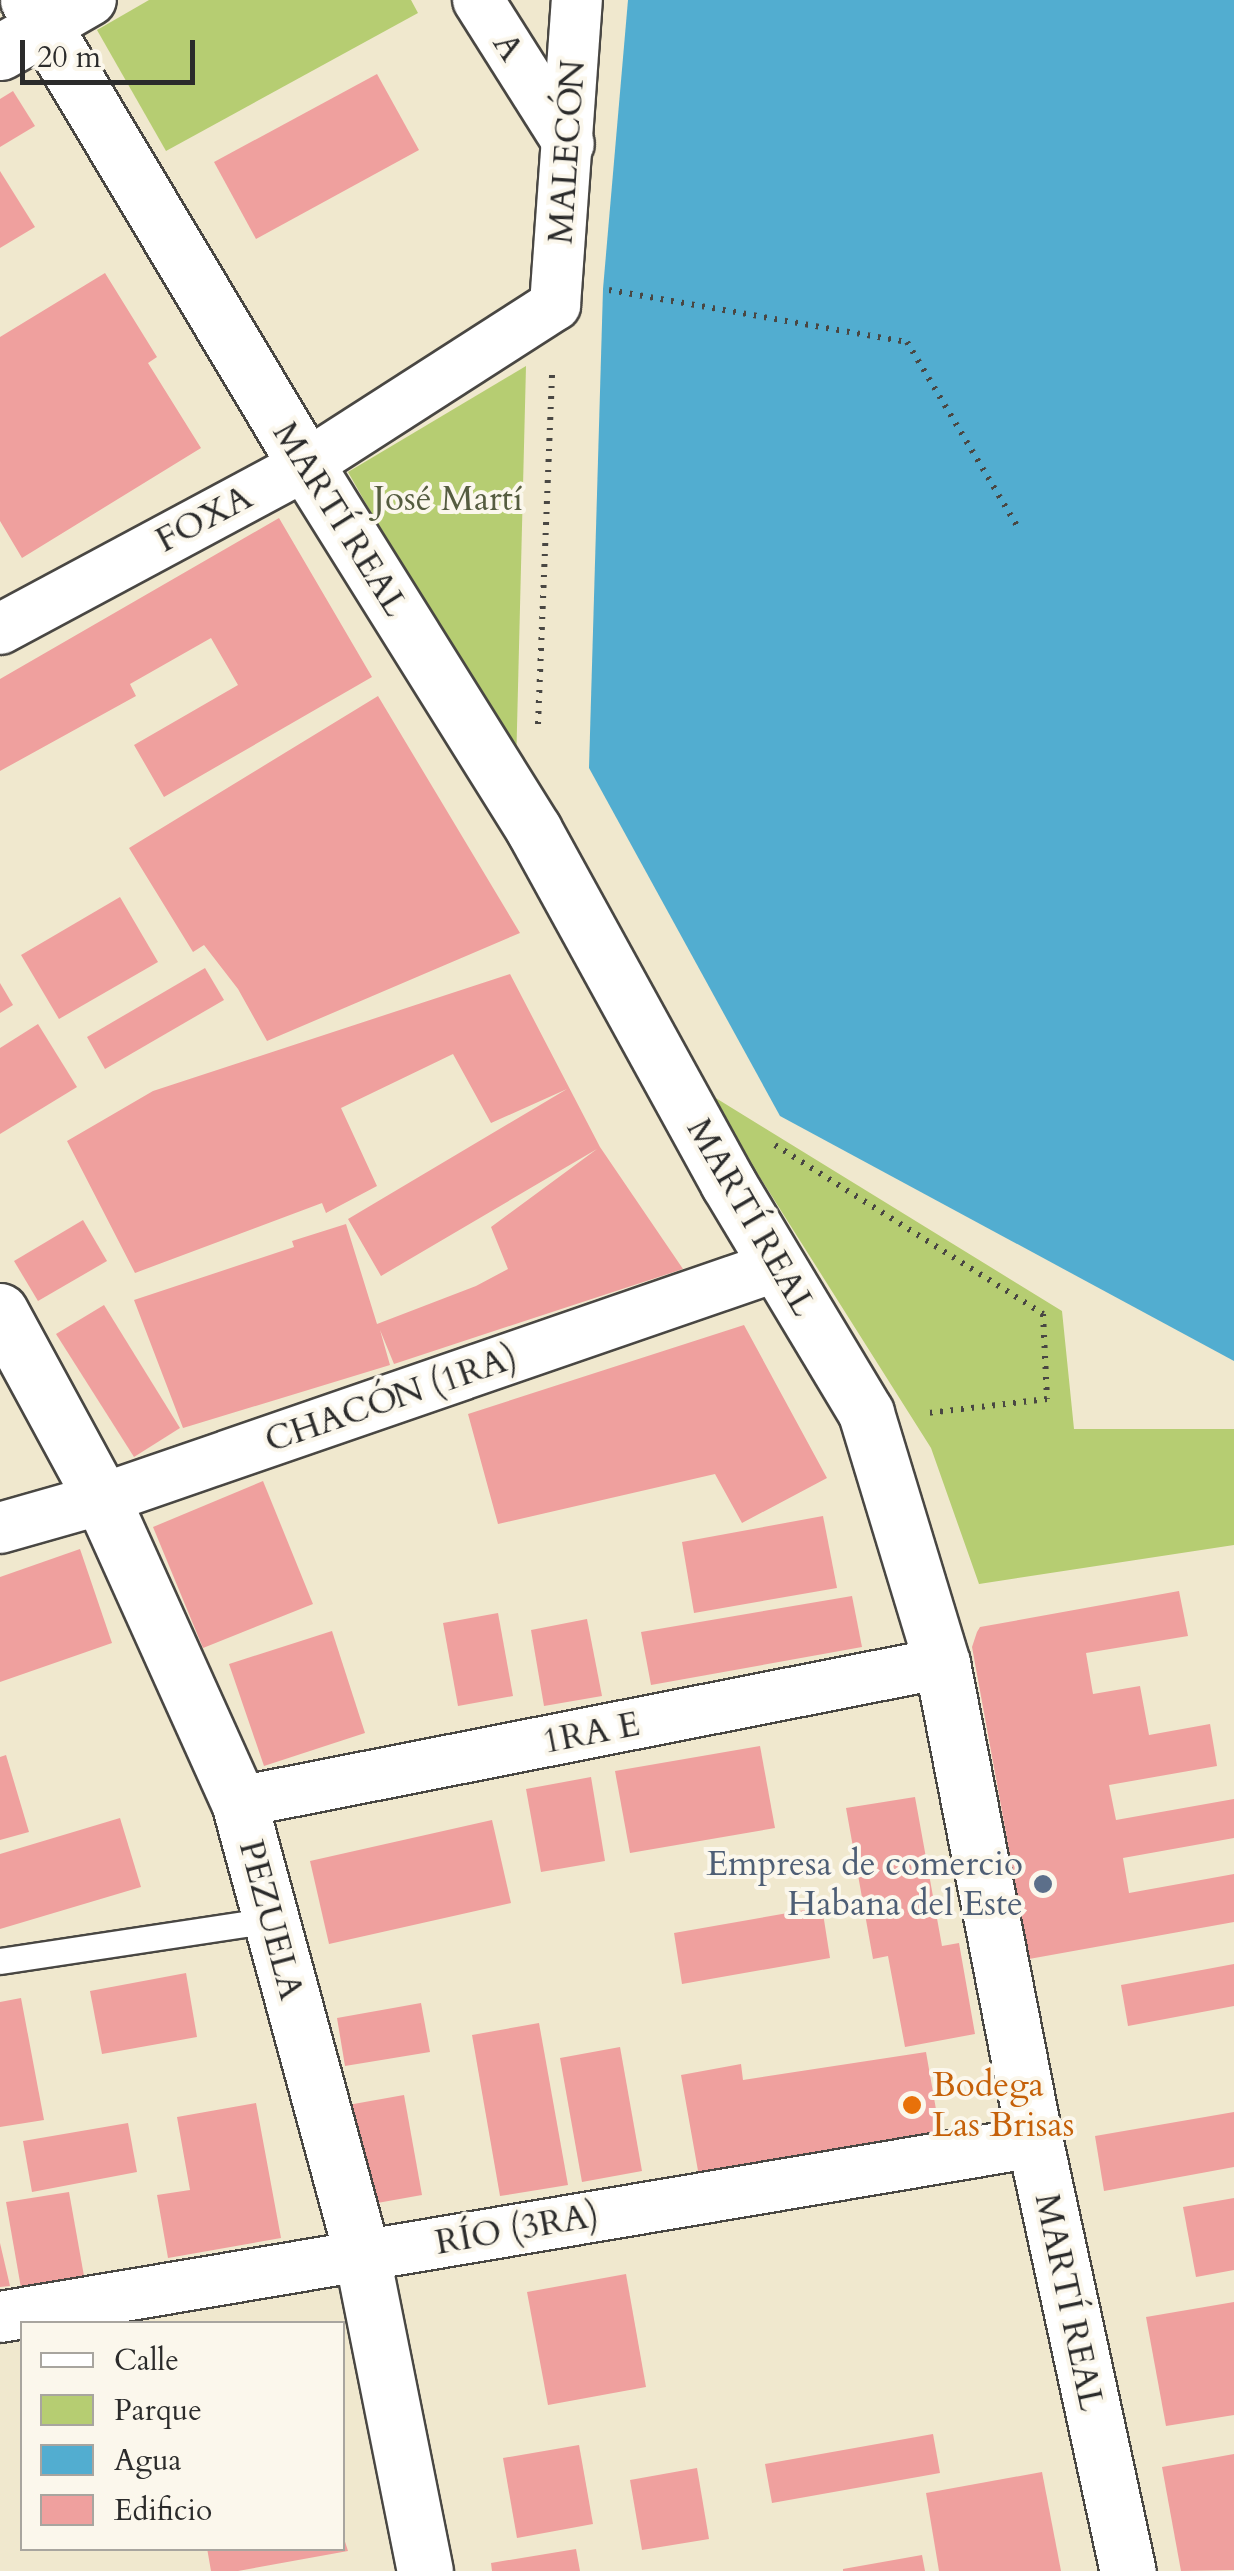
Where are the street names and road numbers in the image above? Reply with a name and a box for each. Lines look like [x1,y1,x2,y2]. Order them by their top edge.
street label: A [484,25,532,69]
street label: MALECÓN [540,58,594,246]
street label: MARTÍ REAL [264,414,416,624]
street label: FOXA [149,476,259,562]
street label: MARTÍ REAL [678,1111,824,1323]
street label: CHACÓN (1RA) [260,1336,522,1462]
street label: 1RA E [539,1703,643,1763]
street label: PEZUELA [230,1836,312,2004]
street label: MARTÍ REAL [1025,2190,1113,2414]
street label: RÍO (3RA) [432,2194,602,2264]

